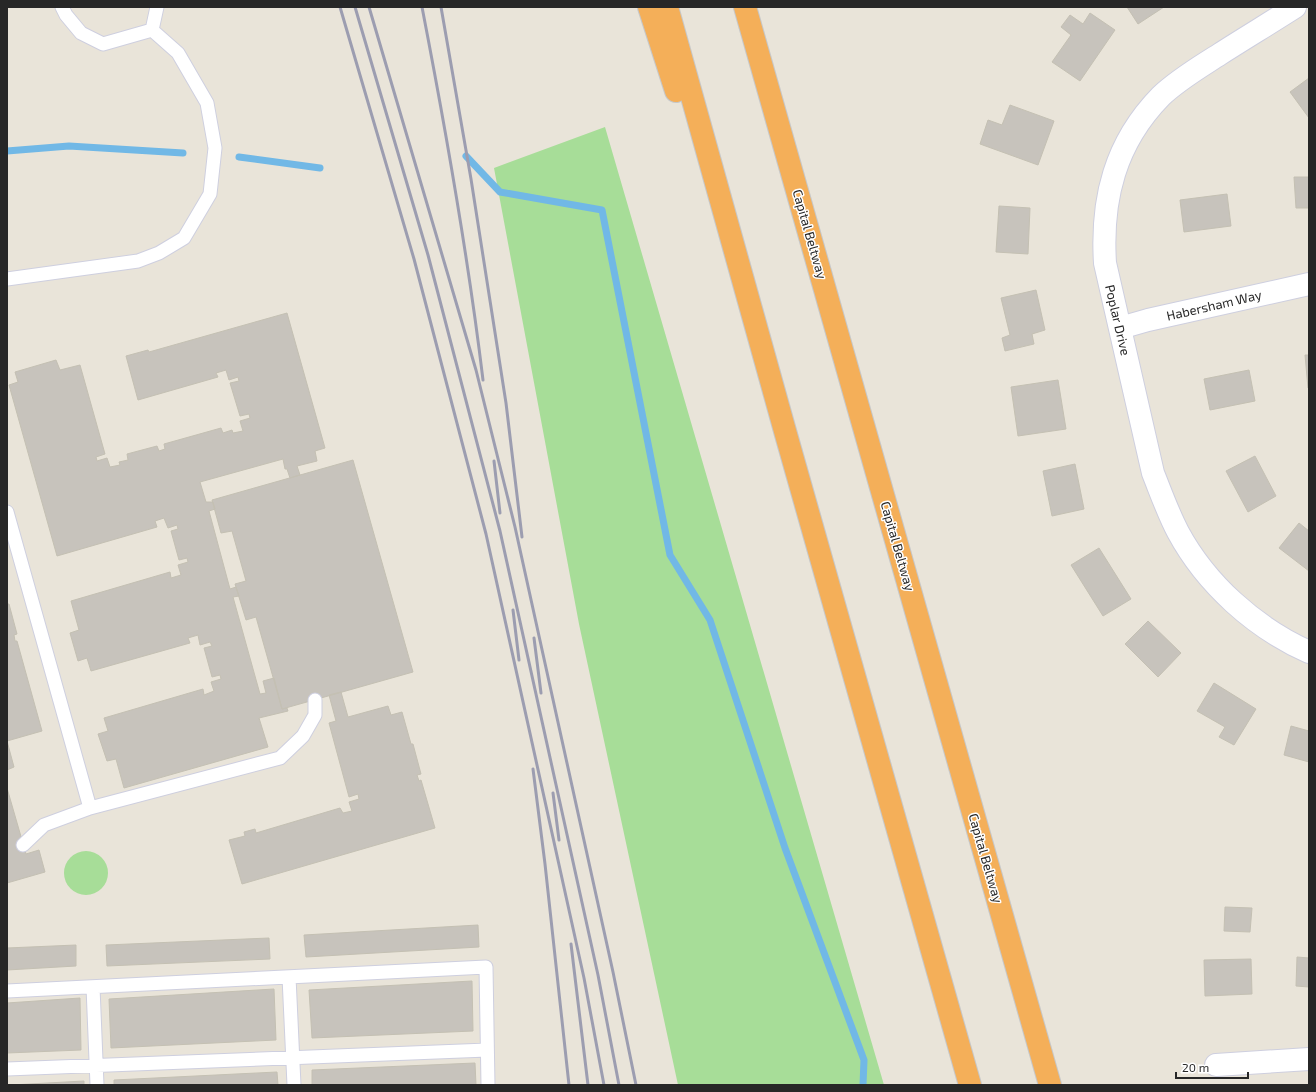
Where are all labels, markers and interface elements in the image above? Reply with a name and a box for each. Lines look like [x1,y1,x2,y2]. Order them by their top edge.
street label: Capital Beltway [790,187,830,281]
street label: Poplar Drive [1102,283,1134,357]
street label: Habersham Way [1165,286,1263,324]
street label: Capital Beltway [878,499,918,593]
street label: Capital Beltway [966,811,1006,905]
scale bar [1176,1054,1248,1080]
text: 20 m [1182,1060,1209,1074]

